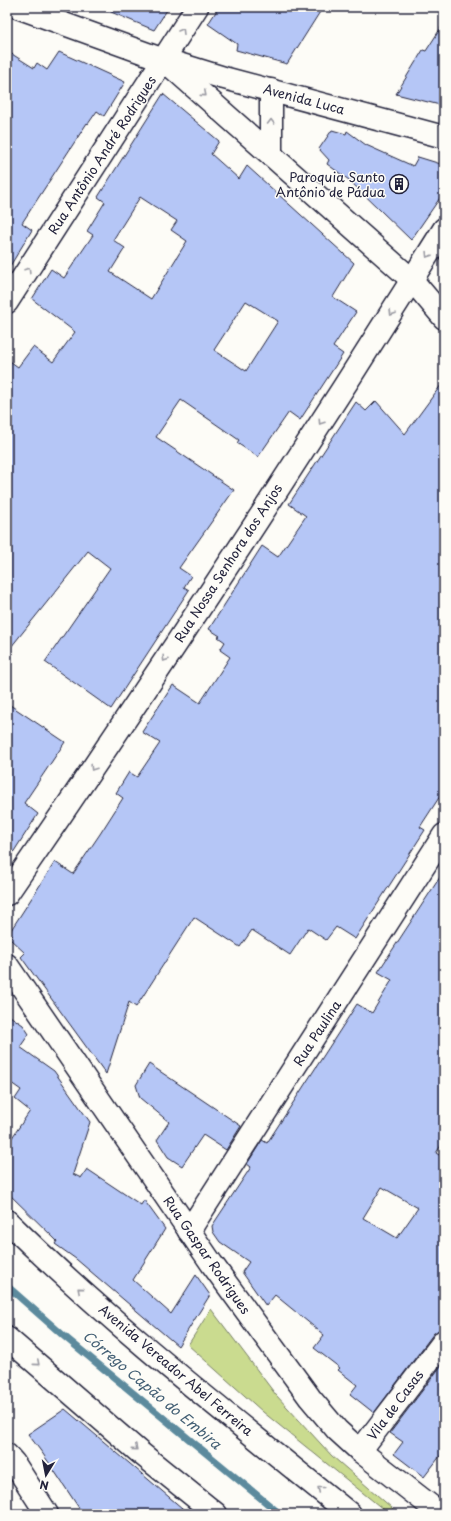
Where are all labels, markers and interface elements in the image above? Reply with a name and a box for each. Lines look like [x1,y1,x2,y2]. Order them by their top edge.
one-way arrow [177,28,185,35]
street label: Rua Antônio André Rodrigues [43,72,160,238]
street label: Avenida Luca [261,79,347,119]
one-way arrow [200,90,207,97]
one-way arrow [267,119,275,125]
place label: Paroquia Santo Antônio de Pádua [276,167,386,201]
building icon: Paroquia Santo Antônio de Pádua [388,173,410,195]
one-way arrow [426,251,433,258]
one-way arrow [23,267,30,274]
one-way arrow [389,309,397,316]
one-way arrow [318,418,326,425]
street label: Rua Nossa Senhora dos Anjos [169,480,286,646]
one-way arrow [162,655,170,662]
one-way arrow [91,763,98,770]
street label: Rua Paulina [288,995,345,1069]
street label: Rua Gaspar Rodrigues [159,1192,255,1318]
one-way arrow [77,1287,85,1294]
street label: Avenida Vereador Abel Ferreira [95,1299,257,1440]
water label: Córrego Capão do Embira [79,1325,227,1455]
one-way arrow [32,1359,39,1366]
street label: Vila de Casas [362,1366,427,1444]
one-way arrow [130,1443,138,1451]
north arrow [26,1455,66,1495]
text: N [38,1476,50,1494]
one-way arrow [317,1487,324,1494]

